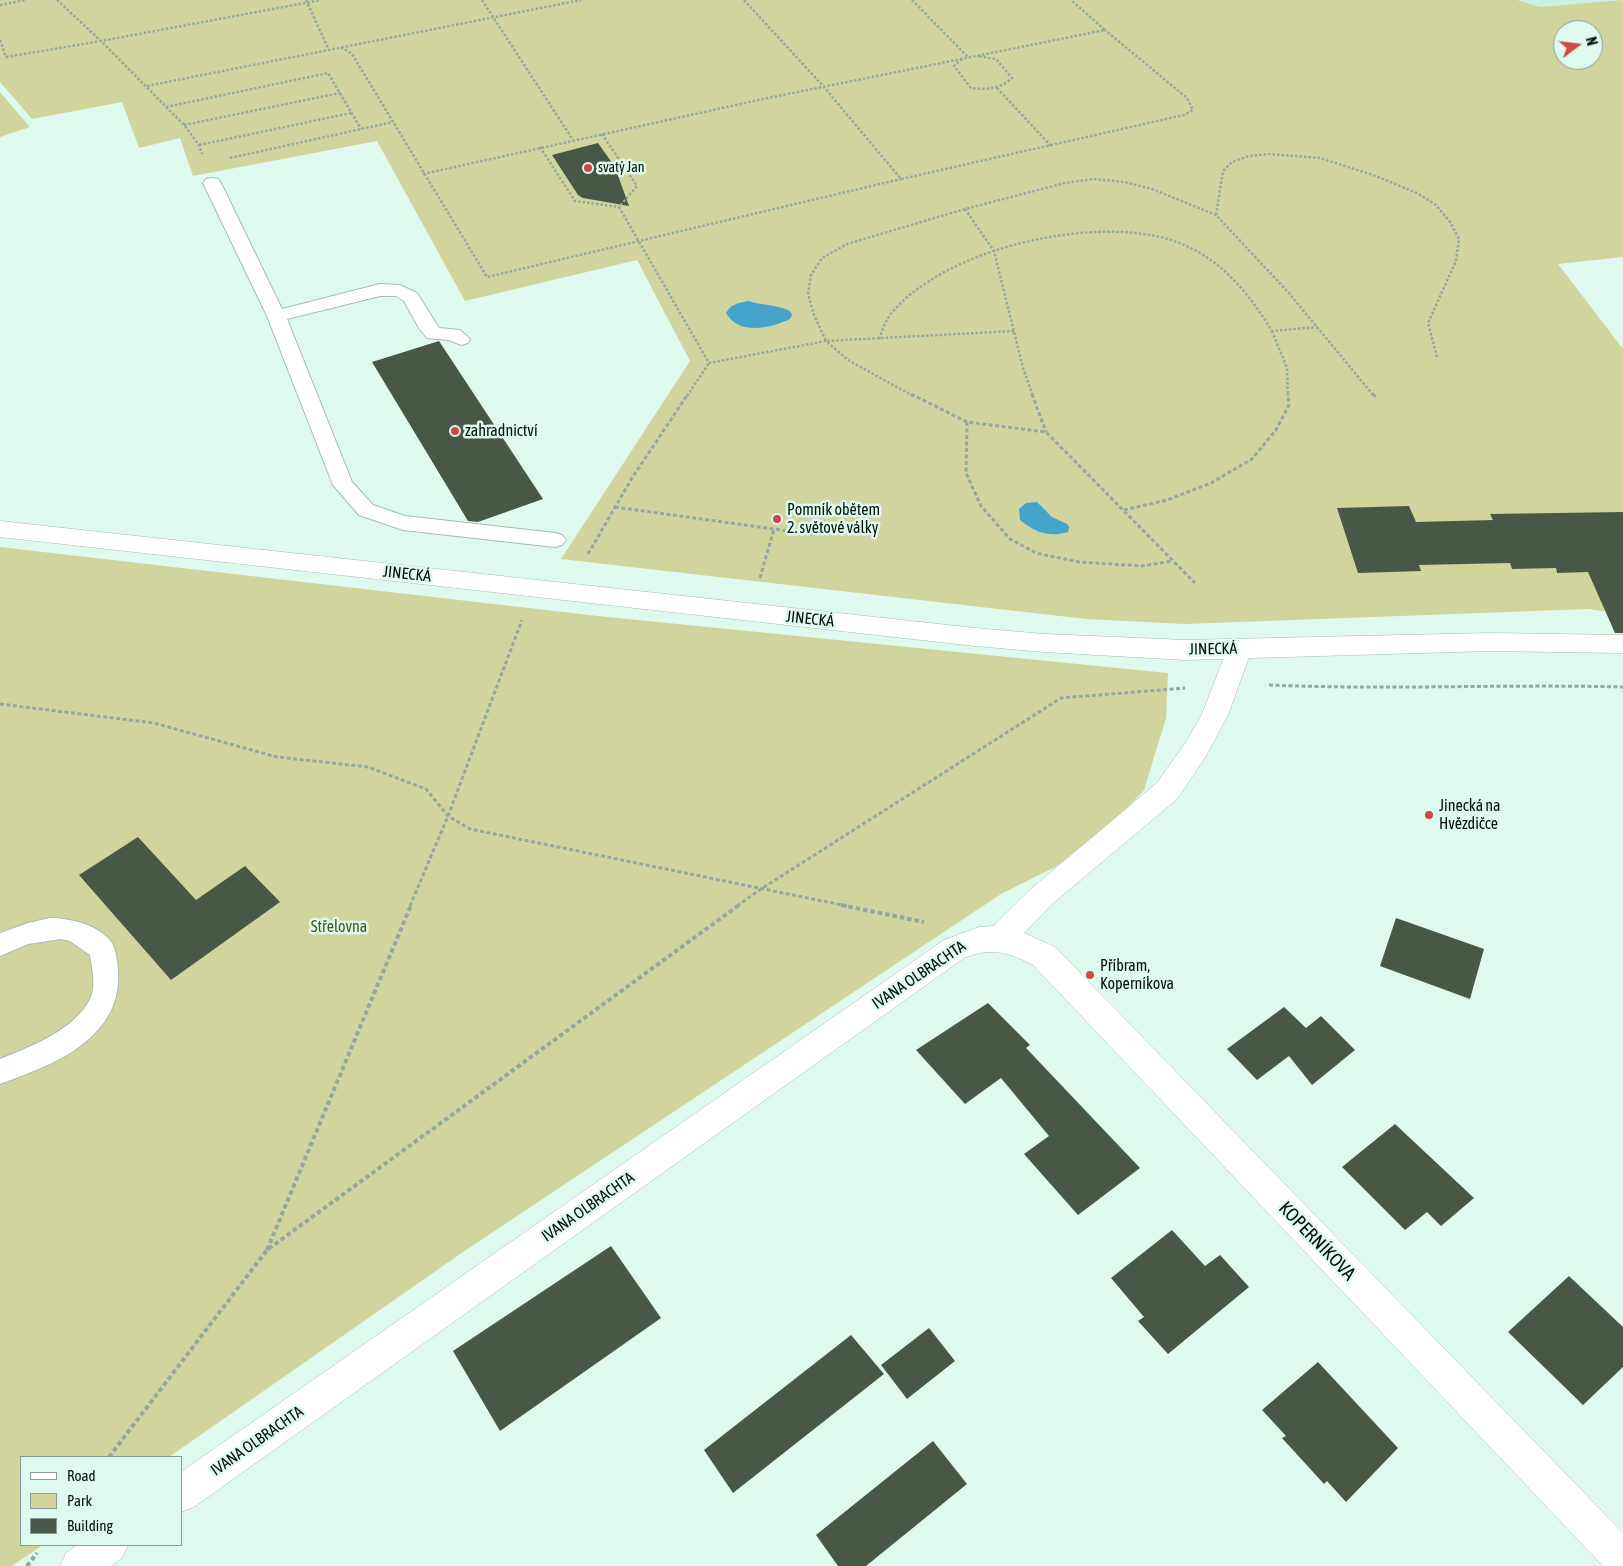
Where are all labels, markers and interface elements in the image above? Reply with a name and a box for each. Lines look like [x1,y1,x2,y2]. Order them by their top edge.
north arrow [1553,20,1603,70]
text: N [1583,35,1600,47]
place label: svatý Jan [598,160,645,176]
marker: svatý Jan [582,162,594,174]
place label: zahradnictví [465,421,538,441]
marker: zahradnictví [449,425,461,437]
place label: Pomník obětem 2. světové války [787,500,880,538]
marker: Pomník obětem 2. světové války [771,513,783,525]
street label: JINECKÁ [382,562,432,586]
street label: JINECKÁ [785,607,835,631]
street label: JINECKÁ [1189,639,1237,659]
place label: Jinecká na Hvězdičce [1439,796,1501,834]
marker: Jinecká na Hvězdičce [1423,809,1435,821]
park label: Střelovna [311,917,367,937]
street label: IVANA OLBRACHTA [869,937,969,1013]
place label: Příbram, Koperníkova [1100,956,1174,994]
marker: Příbram, Koperníkova [1084,969,1096,981]
street label: IVANA OLBRACHTA [538,1168,638,1246]
street label: KOPERNÍKOVA [1274,1197,1360,1285]
street label: IVANA OLBRACHTA [207,1402,307,1480]
legend [20,1456,182,1546]
text: Road [67,1467,96,1484]
text: Park [67,1492,92,1509]
text: Building [67,1517,113,1534]

